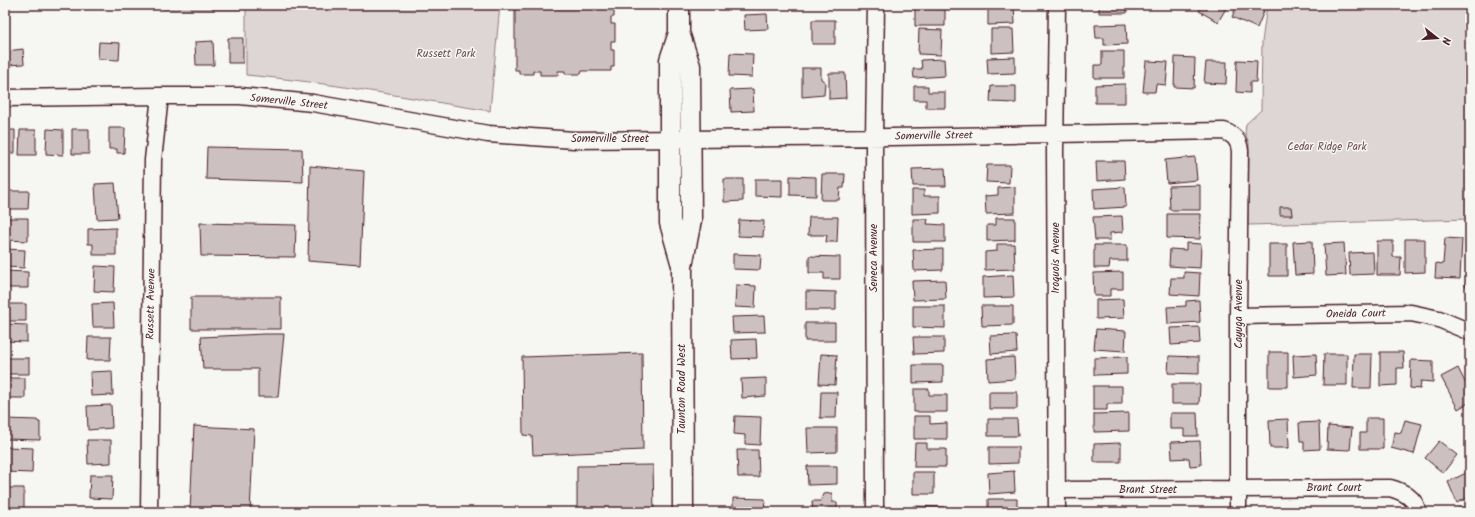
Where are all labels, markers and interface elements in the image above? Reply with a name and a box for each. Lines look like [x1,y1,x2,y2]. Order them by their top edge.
north arrow [1417,18,1457,58]
text: N [1436,35,1455,47]
park label: Russett Park [417,45,476,63]
street label: Somerville Street [249,89,330,115]
street label: Somerville Street [895,126,974,146]
street label: Somerville Street [571,130,650,148]
park label: Cedar Ridge Park [1287,138,1367,156]
street label: Iroquois Avenue [1047,222,1065,294]
street label: Seneca Avenue [865,224,883,292]
street label: Russett Avenue [141,268,161,340]
street label: Cayuga Avenue [1230,279,1248,349]
street label: Oneida Court [1326,304,1387,324]
street label: Taunton Road West [673,343,691,434]
street label: Brant Court [1306,479,1362,497]
street label: Brant Street [1119,481,1178,499]

